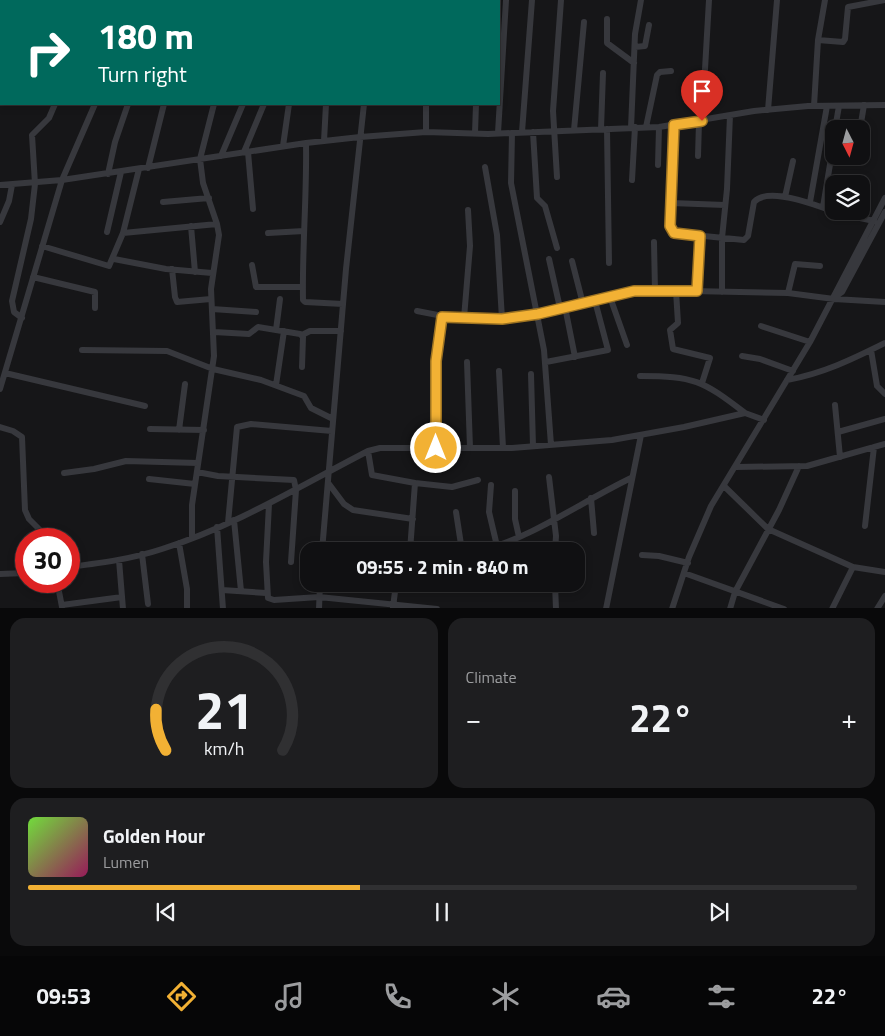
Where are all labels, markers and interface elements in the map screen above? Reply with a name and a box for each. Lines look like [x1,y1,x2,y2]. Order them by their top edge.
text: 180 m [98,9,194,63]
icon: right [15,20,80,85]
text: Turn right [98,57,187,91]
pin [681,70,723,121]
icon: arrive [688,77,716,105]
north arrow [825,120,870,165]
map controls [825,120,870,220]
button: layers [825,175,870,220]
position arrow [409,421,461,473]
speed limit sign: 30 [15,528,80,593]
text: 09:55 · 2 min · 840 m [356,552,529,581]
text: Climate [466,665,517,689]
text: 21 [195,670,253,749]
text: 22° [629,689,693,747]
text: − [466,697,481,740]
text: + [841,697,857,740]
text: km/h [204,735,244,762]
text: Golden Hour [103,821,205,850]
text: Lumen [103,850,149,874]
icon: previous [152,898,180,926]
icon: pause [428,898,456,926]
icon: next [705,898,733,926]
text: 09:53 [36,979,91,1013]
icon: directions [164,979,199,1014]
icon: music [272,979,307,1014]
icon: phone [380,979,415,1014]
icon: climate [488,979,523,1014]
icon: car [596,979,631,1014]
icon: filters [704,979,739,1014]
text: 22° [811,979,848,1013]

